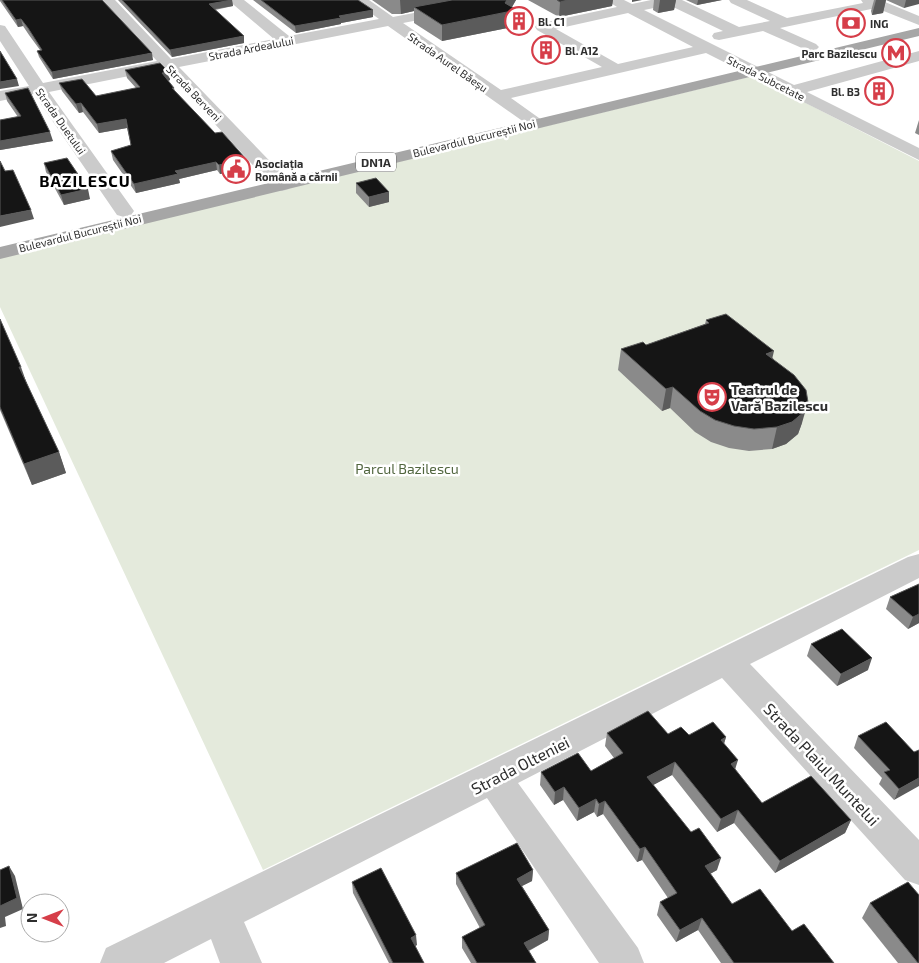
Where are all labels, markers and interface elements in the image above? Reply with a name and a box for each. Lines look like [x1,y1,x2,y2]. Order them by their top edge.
building icon: Bl. C1 [504,6,534,36]
bank icon: ING [836,8,866,38]
place label: Bl. C1 [538,15,565,28]
place label: ING [870,17,888,30]
street label: Strada Aurel Băeșu [404,30,490,96]
street label: Strada Ardealului [207,33,295,63]
building icon: Bl. A12 [531,35,561,65]
metro station icon: Parc Bazilescu [881,38,911,68]
place label: Bl. A12 [565,44,598,57]
place label: Parc Bazilescu [801,47,877,60]
street label: Strada Subcetate [725,53,807,103]
street label: Strada Berveni [164,62,224,124]
building icon: Bl. B3 [864,76,894,106]
street label: Strada Duetului [33,85,89,157]
place label: Bl. B3 [831,85,860,98]
street label: Bulevardul Bucureștii Noi [411,116,537,161]
road number: DN1A [356,152,396,172]
public building icon: Asociația Română a cărnii [221,154,251,184]
place label: Asociația Română a cărnii [255,157,338,183]
district label: BAZILESCU [39,171,131,190]
street label: Bulevardul Bucureștii Noi [17,211,143,256]
place label: Teatrul de Vară Bazilescu [731,381,828,414]
theatre icon: Teatrul de Vară Bazilescu [697,382,727,412]
park label: Parcul Bazilescu [355,460,459,477]
street label: Strada Plaiul Muntelui [760,699,884,829]
street label: Strada Olteniei [468,732,572,798]
north arrow [20,893,70,943]
text: N [23,913,40,923]

